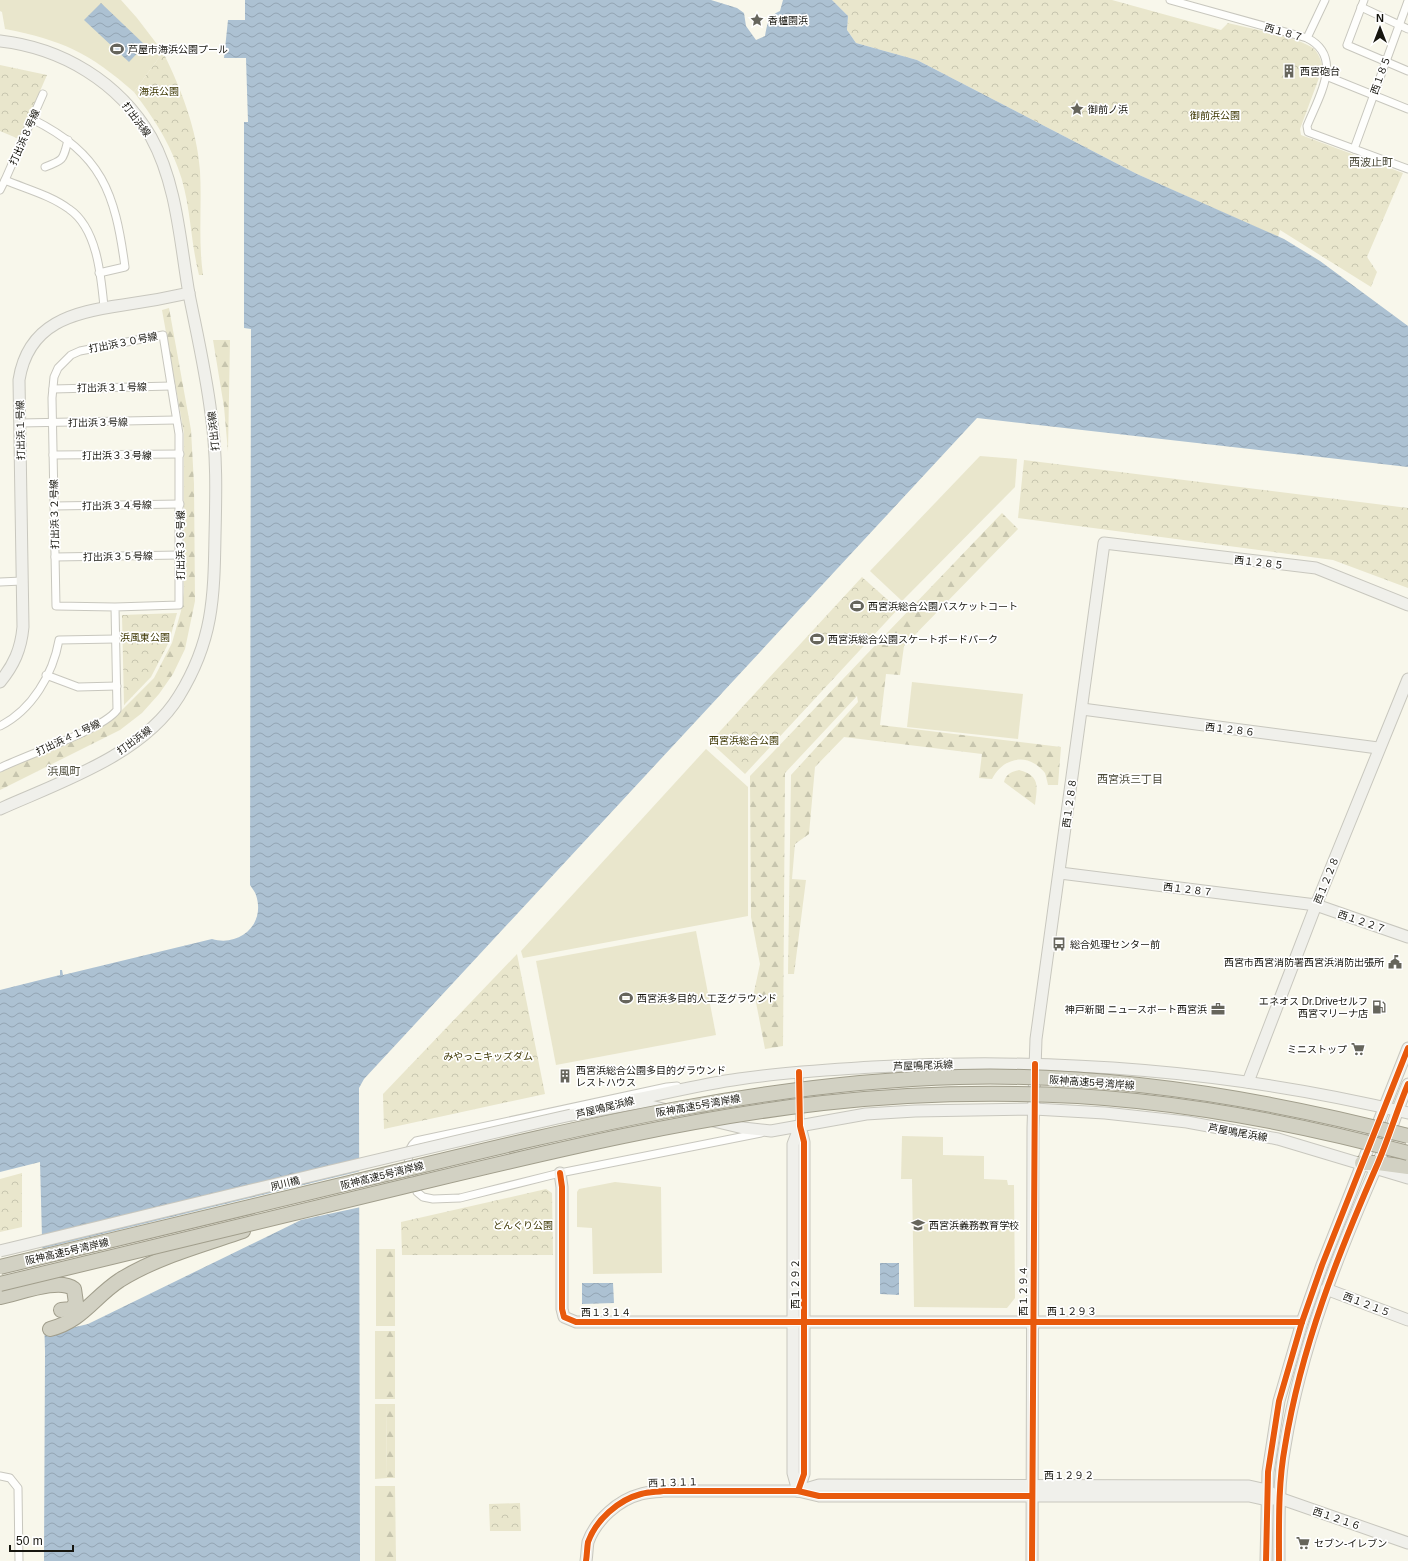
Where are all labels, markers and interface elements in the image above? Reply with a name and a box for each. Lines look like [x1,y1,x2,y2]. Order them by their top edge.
north arrow [1360,8,1400,48]
place icon: 香櫨園浜 [749,12,765,28]
text: N [1376,12,1384,24]
place label: 香櫨園浜 [768,15,808,26]
street label: 西１８７ [1263,22,1305,43]
sports icon: 芦屋市海浜公園プール [109,41,125,57]
place label: 芦屋市海浜公園プール [128,44,228,55]
street label: 西１８５ [1368,54,1392,96]
building icon: 西宮砲台 [1281,63,1297,79]
place label: 西宮砲台 [1300,66,1340,77]
park label: 海浜公園 [139,86,179,97]
street label: 打出浜線 [120,100,153,139]
place icon: 御前ノ浜 [1069,101,1085,117]
place label: 御前ノ浜 [1088,104,1128,115]
street label: 打出浜８号線 [7,108,42,167]
park label: 御前浜公園 [1190,110,1240,121]
district label: 西波止町 [1349,156,1393,168]
street label: 打出浜３０号線 [88,330,159,355]
street label: 打出浜３１号線 [77,381,147,394]
street label: 打出浜１号線 [14,400,27,460]
street label: 打出浜線 [206,410,221,451]
street label: 打出浜３号線 [68,416,128,429]
street label: 打出浜３３号線 [82,450,152,461]
street label: 打出浜３２号線 [48,479,61,549]
street label: 打出浜３４号線 [82,499,152,512]
street label: 打出浜３６号線 [175,510,186,580]
street label: 打出浜３５号線 [83,550,153,563]
street label: 西１２８５ [1233,554,1284,571]
sports icon: 西宮浜総合公園バスケットコート [849,598,865,614]
place label: 西宮浜総合公園バスケットコート [868,601,1018,612]
sports icon: 西宮浜総合公園スケートボードパーク [809,631,825,647]
park label: 浜風東公園 [120,632,170,643]
place label: 西宮浜総合公園スケートボードパーク [828,634,998,645]
street label: 打出浜４１号線 [34,718,102,757]
street label: 西１２８６ [1204,721,1255,738]
street label: 打出浜線 [115,724,154,757]
park label: 西宮浜総合公園 [709,735,779,746]
district label: 浜風町 [48,765,81,777]
district label: 西宮浜三丁目 [1097,773,1163,785]
street label: 西１２８８ [1061,778,1078,829]
street label: 西１２２８ [1312,855,1341,905]
street label: 西１２８７ [1162,881,1213,898]
street label: 西１２２７ [1336,908,1387,935]
bus stop icon: 総合処理センター前 [1051,936,1067,952]
place label: 総合処理センター前 [1070,939,1160,950]
public building icon: 西宮市西宮消防署西宮浜消防出張所 [1387,954,1403,970]
place label: 西宮市西宮消防署西宮浜消防出張所 [1224,957,1384,968]
sports icon: 西宮浜多目的人工芝グラウンド [618,990,634,1006]
place label: 西宮浜多目的人工芝グラウンド [637,993,777,1004]
place label: エネオス Dr.Driveセルフ 西宮マリーナ店 [1259,996,1368,1019]
fuel station icon: エネオス Dr.Driveセルフ 西宮マリーナ店 [1371,999,1387,1015]
office icon: 神戸新聞 ニュースポート西宮浜 [1210,1001,1226,1017]
place label: 神戸新聞 ニュースポート西宮浜 [1065,1004,1207,1015]
supermarket icon: ミニストップ [1350,1041,1366,1057]
place label: ミニストップ [1287,1044,1347,1055]
park label: みやっこキッズダム [443,1051,533,1062]
street label: 芦屋鳴尾浜線 [893,1059,953,1072]
place label: 西宮浜総合公園多目的グラウンド レストハウス [576,1065,726,1088]
building icon: 西宮浜総合公園多目的グラウンド レストハウス [557,1068,573,1084]
street label: 阪神高速5号湾岸線 [1049,1074,1135,1091]
street label: 阪神高速5号湾岸線 [655,1093,741,1118]
street label: 芦屋鳴尾浜線 [575,1095,636,1120]
street label: 芦屋鳴尾浜線 [1207,1122,1268,1143]
street label: 阪神高速5号湾岸線 [339,1160,425,1191]
street label: 夙川橋 [269,1175,301,1192]
school or university icon: 西宮浜義務教育学校 [910,1217,926,1233]
park label: どんぐり公園 [493,1220,553,1231]
place label: 西宮浜義務教育学校 [929,1220,1019,1231]
street label: 阪神高速5号湾岸線 [24,1237,110,1266]
street label: 西１２９２ [790,1259,801,1309]
street label: 西１２９４ [1018,1266,1029,1316]
street label: 西１２１５ [1342,1290,1392,1319]
street label: 西１２９３ [1047,1306,1097,1317]
street label: 西１３１４ [581,1307,631,1318]
street label: 西１２９２ [1044,1470,1094,1481]
street label: 西１３１１ [648,1476,698,1489]
street label: 西１２１６ [1311,1505,1362,1532]
scale bar [10,1527,73,1553]
text: 50 m [16,1534,43,1548]
supermarket icon: セブン-イレブン [1295,1535,1311,1551]
place label: セブン-イレブン [1314,1538,1387,1549]

